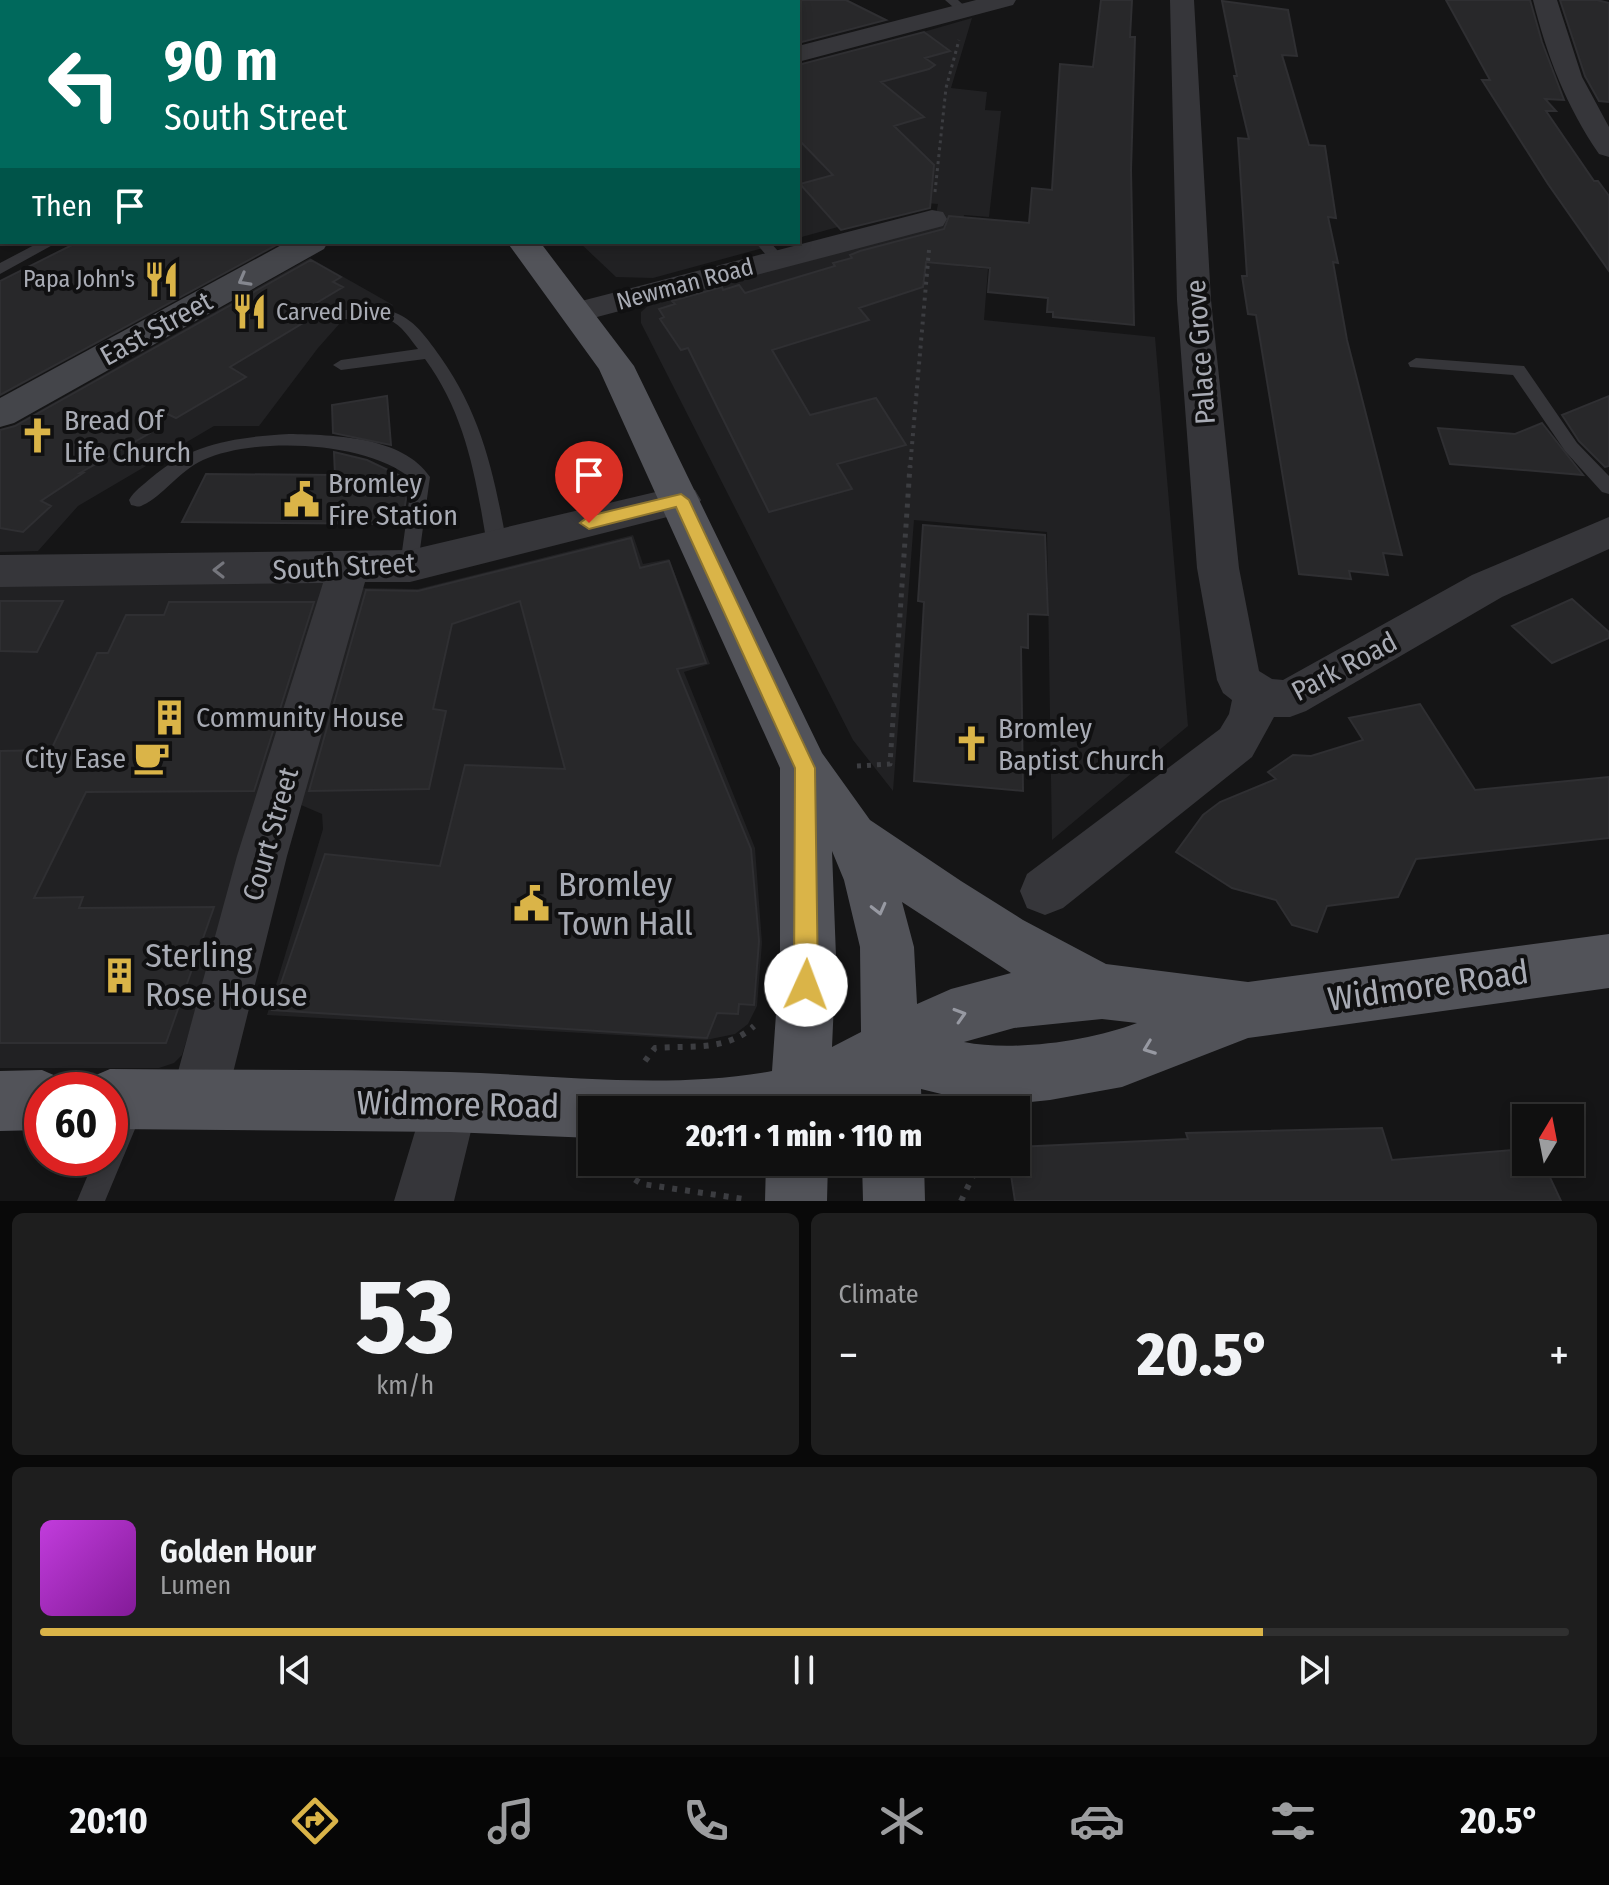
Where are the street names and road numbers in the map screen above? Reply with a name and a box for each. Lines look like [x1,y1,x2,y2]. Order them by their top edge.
street label: Newman Road [614,252,756,316]
street label: Palace Grove [1179,278,1222,426]
street label: East Street [95,284,219,373]
street label: South Street [272,546,417,587]
street label: Park Road [1286,625,1402,708]
street label: Court Street [236,763,306,905]
street label: Widmore Road [1325,951,1531,1020]
street label: Widmore Road [356,1082,560,1127]

